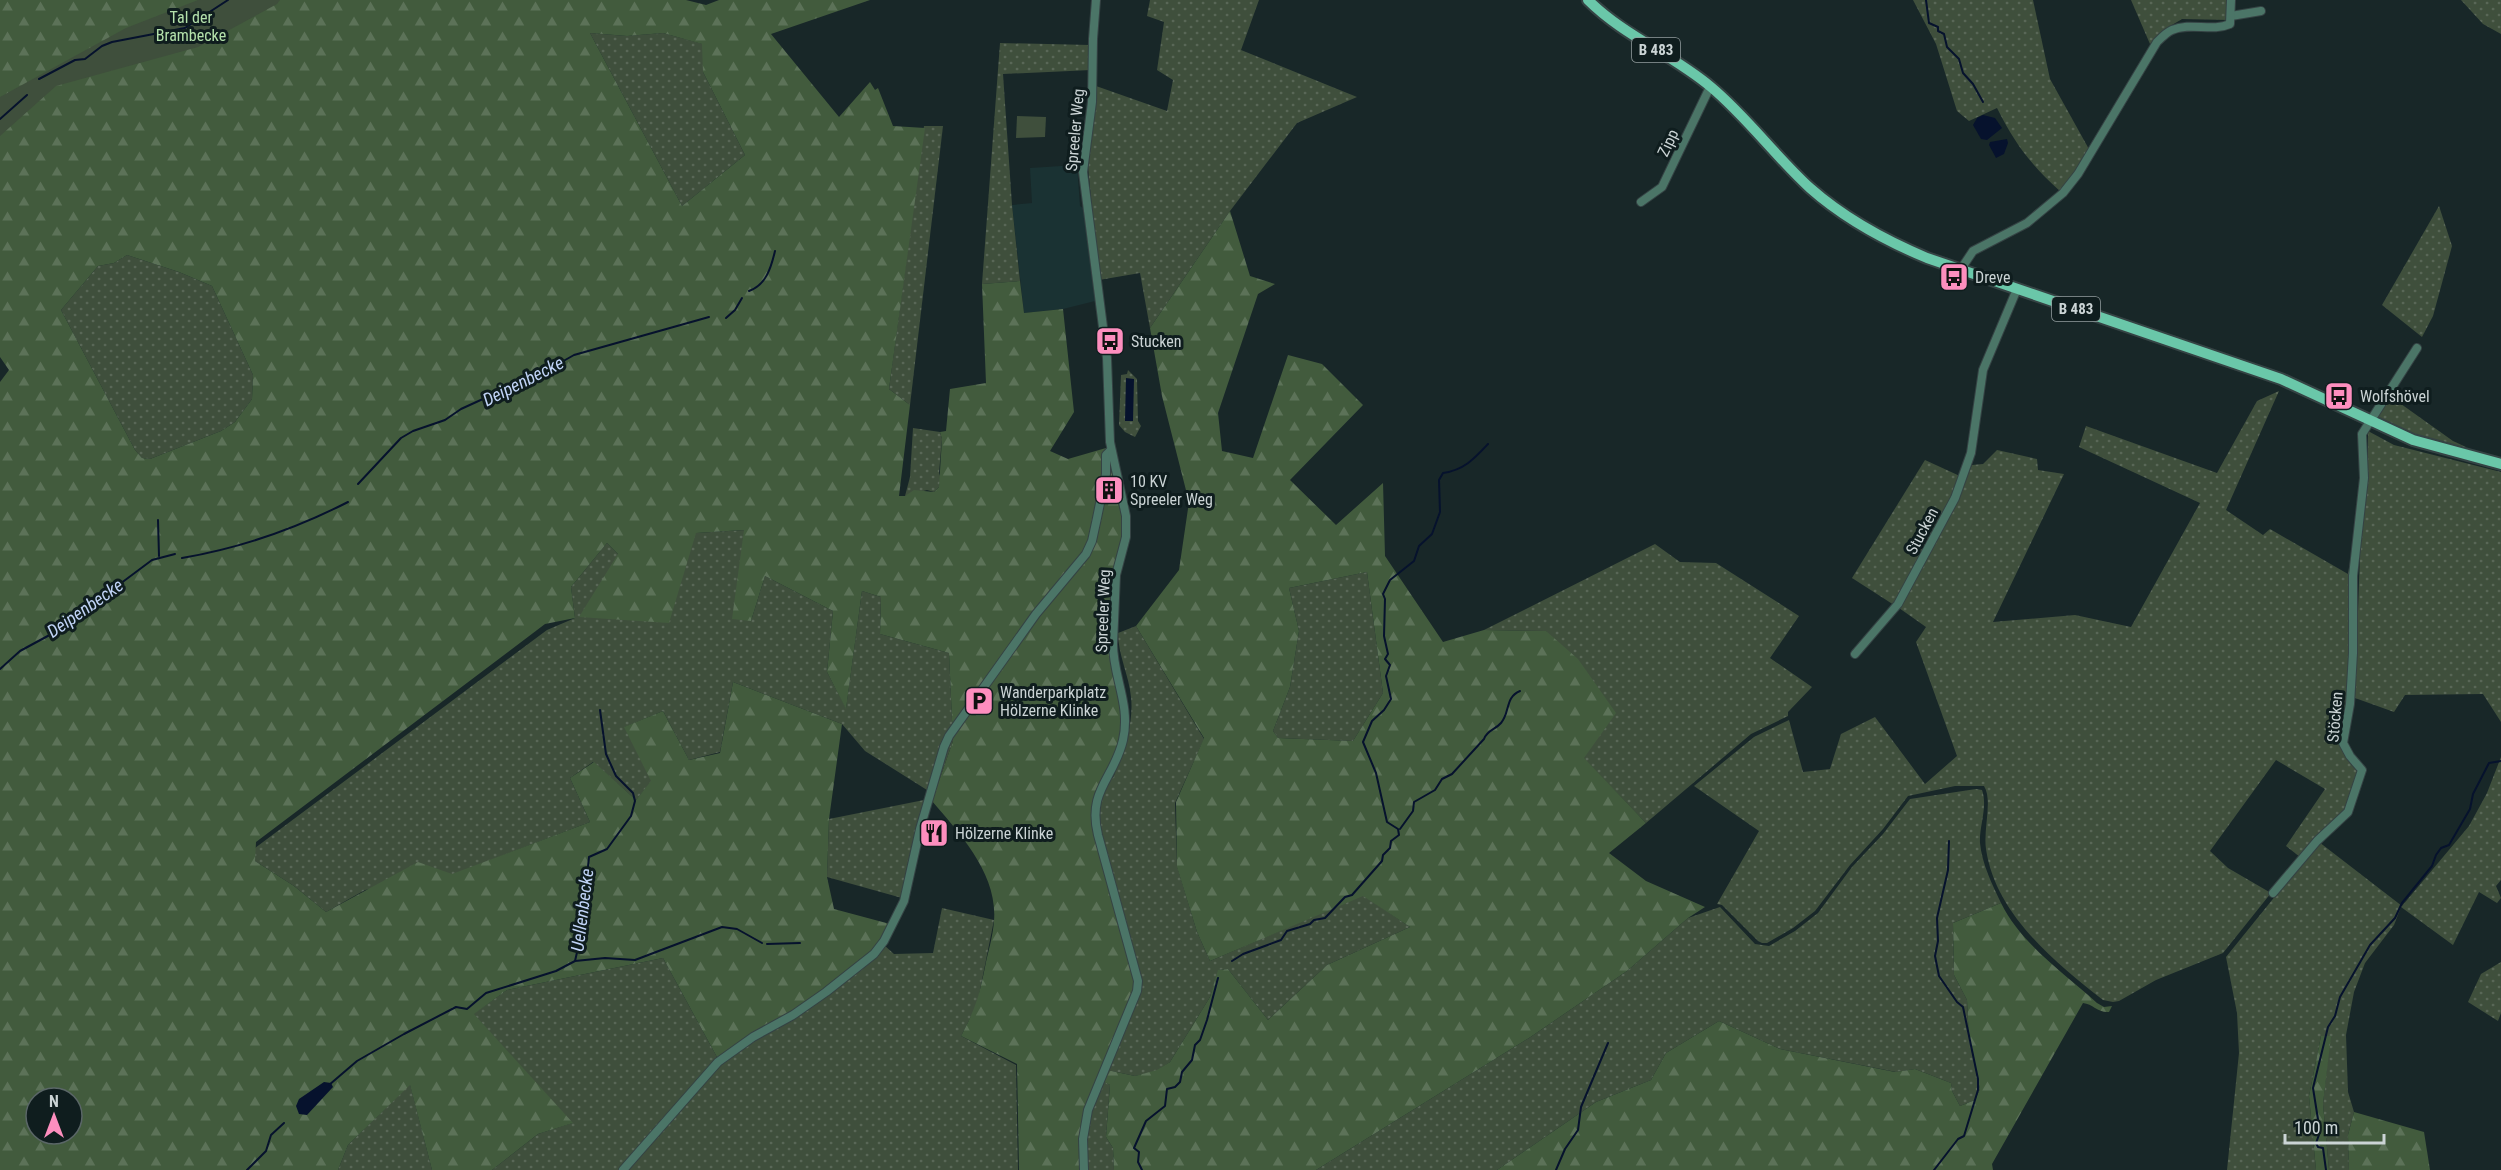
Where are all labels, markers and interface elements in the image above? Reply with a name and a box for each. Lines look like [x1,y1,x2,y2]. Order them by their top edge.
park label: Tal der Brambecke [156,8,226,45]
road number: B 483 [1632,38,1680,62]
street label: Spreeler Weg [1062,88,1088,172]
street label: Zipp [1654,126,1683,160]
bus stop icon: Dreve [1938,261,1970,293]
place label: Dreve [1975,268,2011,287]
road number: B 483 [2052,297,2100,321]
bus stop icon: Stucken [1094,325,1126,357]
place label: Stucken [1131,332,1181,351]
water label: Deipenbecke [479,352,567,410]
bus stop icon: Wolfshövel [2323,380,2355,412]
place label: Wolfshövel [2360,387,2430,406]
place label: 10 KV Spreeler Weg [1130,472,1213,509]
building icon: 10 KV Spreeler Weg [1093,474,1125,506]
street label: Stucken [1902,504,1942,558]
street label: Spreeler Weg [1092,569,1114,653]
water label: Deipenbecke [43,574,127,642]
place label: Wanderparkplatz Hölzerne Klinke [1000,683,1106,720]
parking icon: Wanderparkplatz Hölzerne Klinke [963,685,995,717]
street label: Stöcken [2323,691,2347,743]
restaurant icon: Hölzerne Klinke [918,817,950,849]
place label: Hölzerne Klinke [955,824,1053,843]
water label: Uellenbecke [566,867,598,953]
north arrow [24,1086,84,1146]
text: N [49,1092,59,1111]
scale bar [2285,1107,2384,1145]
text: 100 m [2294,1117,2338,1138]

